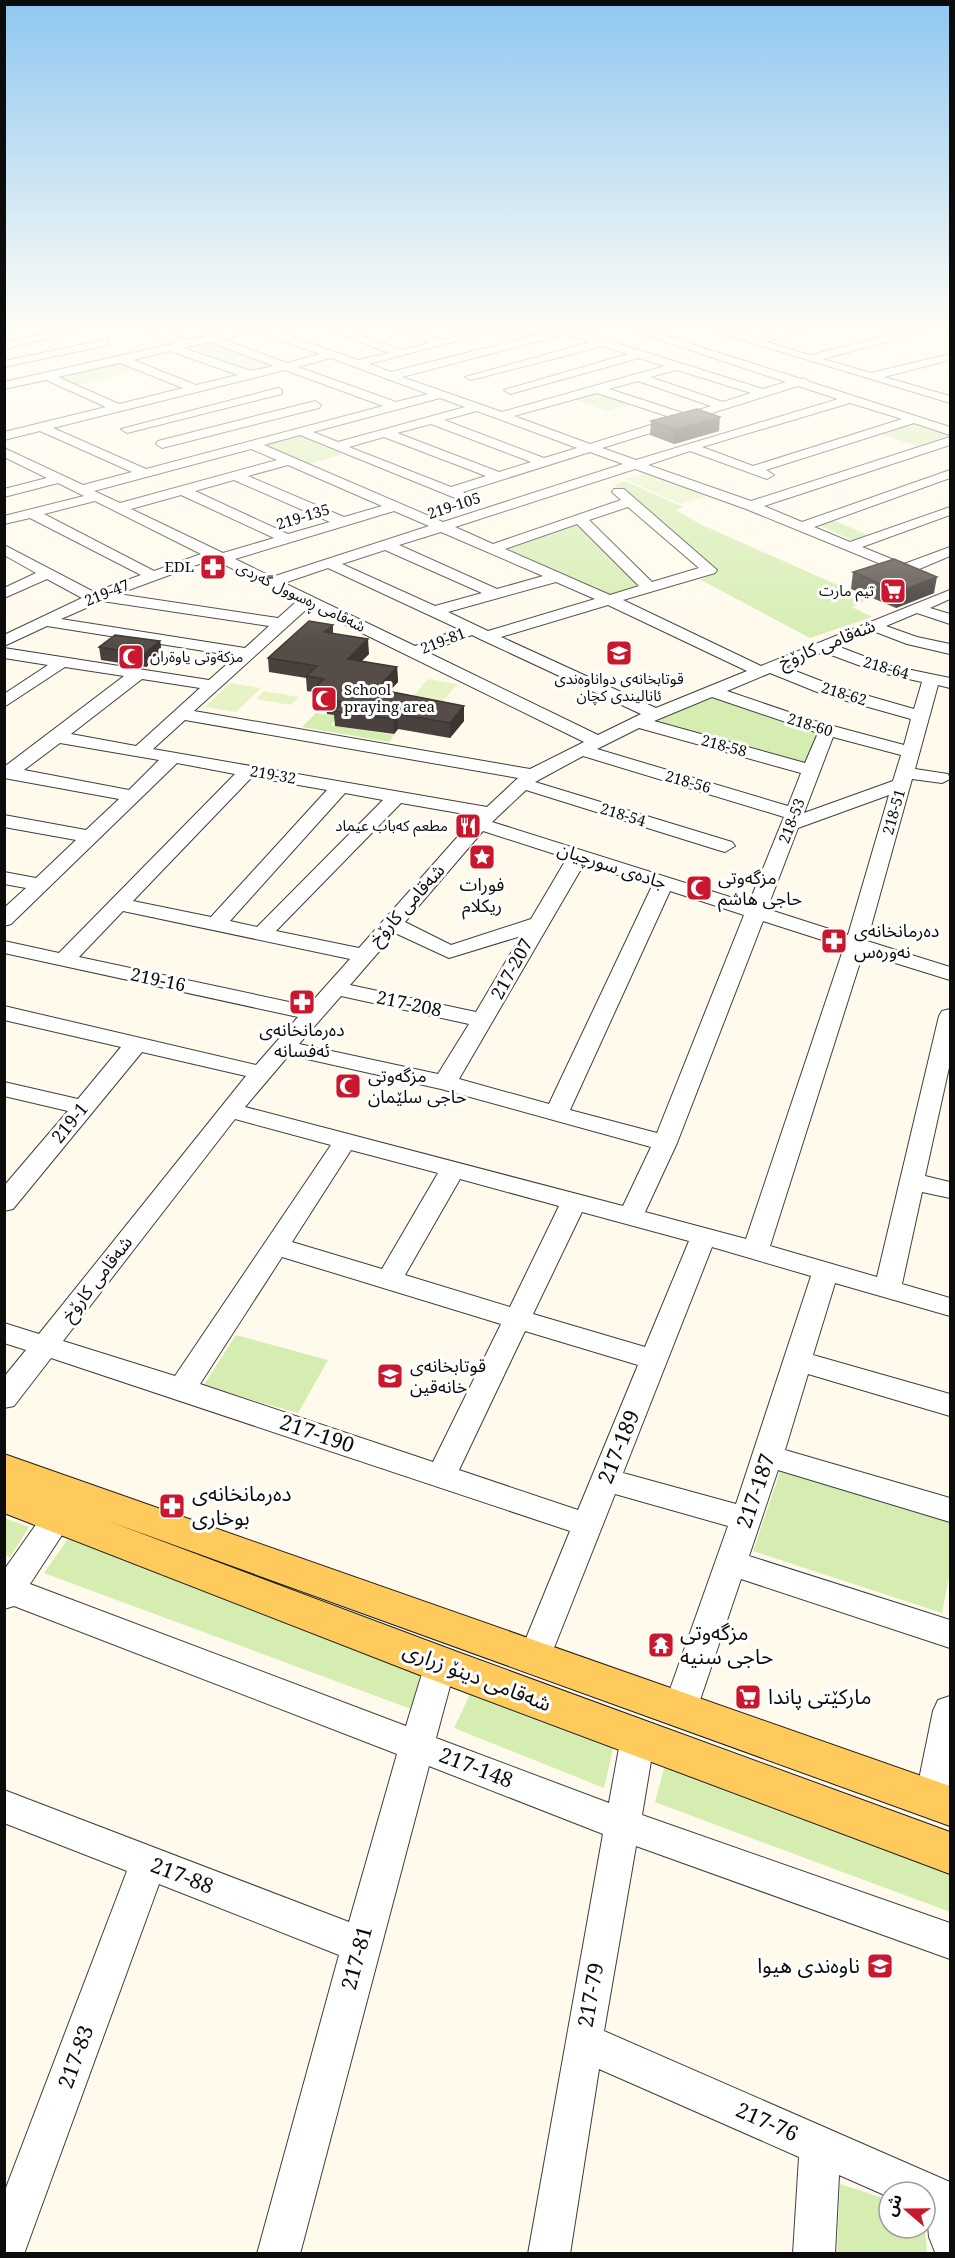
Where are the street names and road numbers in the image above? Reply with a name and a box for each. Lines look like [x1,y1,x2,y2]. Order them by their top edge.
street label: 219-105 [424,487,483,523]
street label: 219-135 [274,498,332,534]
street label: شەقامی ڕەسوول گەردی [232,556,369,639]
street label: 219-47 [81,574,132,610]
street label: شەقامی کارۆخ [775,613,879,675]
street label: 219-81 [417,622,468,658]
street label: 218-64 [861,651,912,683]
street label: 218-62 [819,677,869,709]
street label: 218-60 [785,708,835,740]
street label: 218-58 [699,729,749,761]
street label: 219-32 [249,760,298,788]
street label: 218-56 [663,765,713,797]
street label: 218-51 [877,787,909,837]
street label: 218-53 [773,795,809,846]
street label: 218-54 [598,798,649,831]
street label: جادەی سورچیان [555,836,670,894]
street label: شەقامی کارۆخ [363,858,451,952]
street label: 217-207 [485,934,538,1003]
street label: 219-16 [128,961,188,997]
street label: 217-208 [374,984,444,1022]
street label: 219-1 [45,1097,93,1148]
street label: شەقامی کارۆخ [55,1231,139,1327]
street label: 217-189 [591,1406,645,1488]
street label: 217-190 [276,1407,358,1459]
street label: 217-187 [729,1450,781,1532]
street label: شەقامی دینۆ زراری [399,1635,555,1717]
street label: 217-148 [435,1740,517,1794]
street label: 217-88 [147,1850,218,1900]
street label: 217-81 [334,1923,378,1993]
street label: 217-79 [571,1960,609,2029]
street label: 217-83 [51,2021,99,2092]
street label: 217-76 [732,2095,803,2147]

